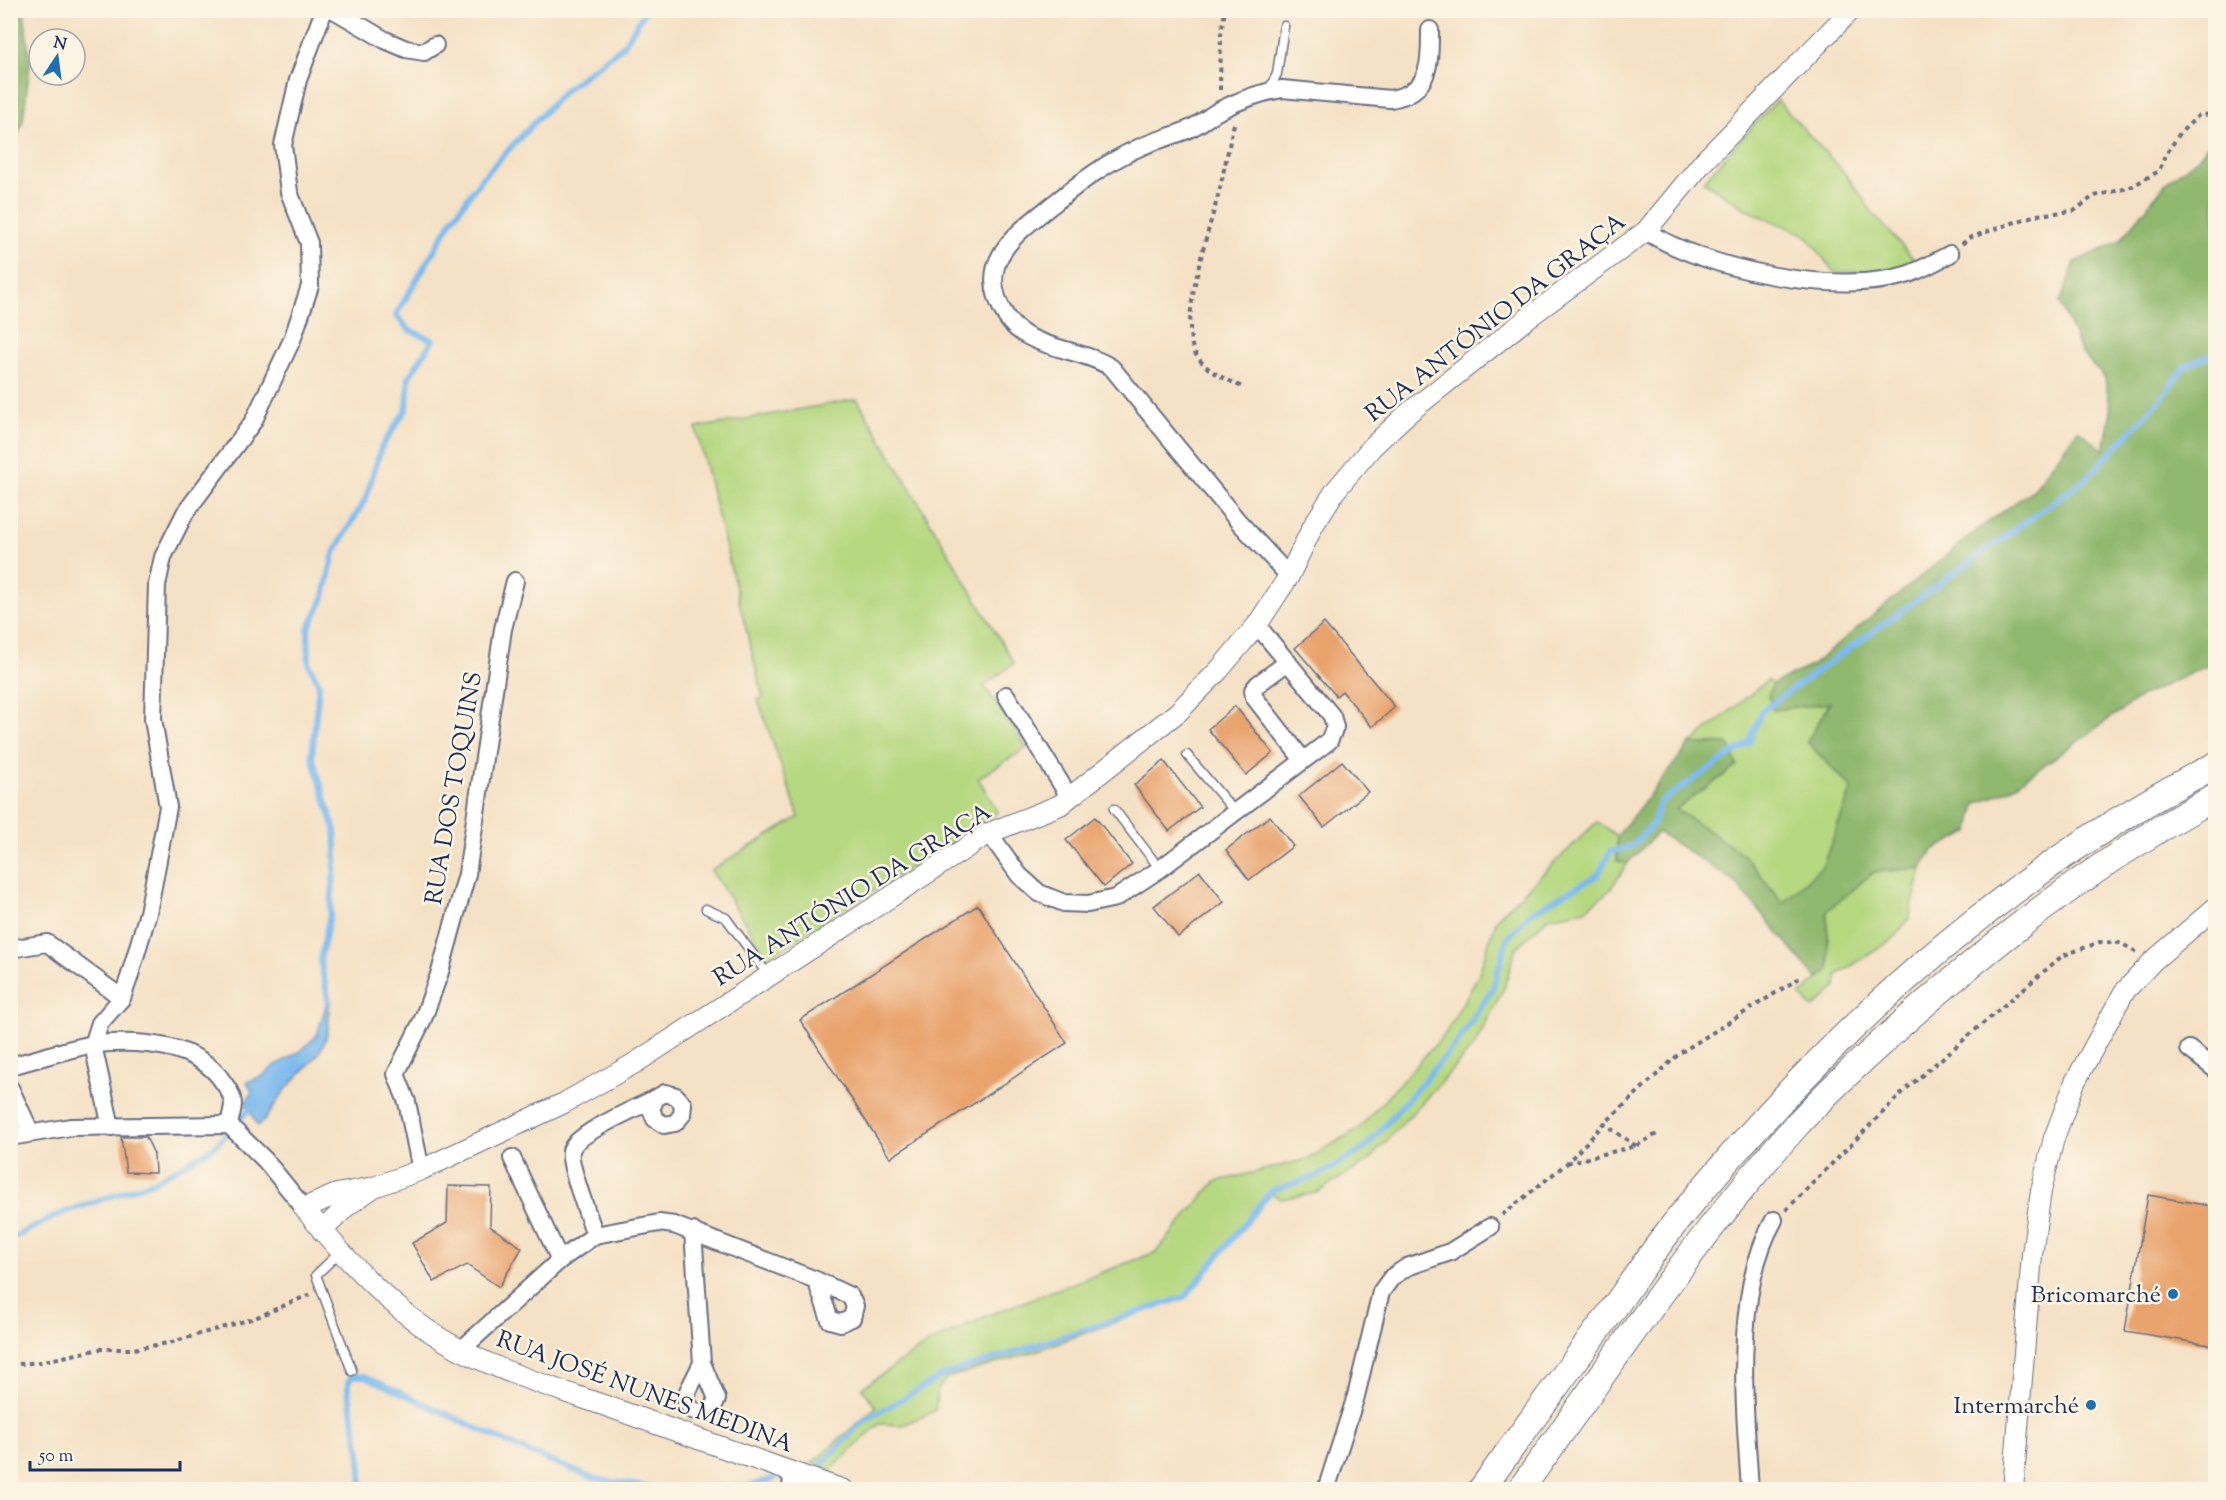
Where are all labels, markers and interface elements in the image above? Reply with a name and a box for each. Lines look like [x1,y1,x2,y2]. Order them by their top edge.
north arrow [27,27,87,87]
text: N [51,32,69,58]
street label: RUA ANTÓNIO DA GRAÇA [1359,206,1634,431]
street label: RUA DOS TOQUINS [418,669,492,907]
street label: RUA ANTÓNIO DA GRAÇA [707,796,999,995]
place label: Bricomarché [2031,1279,2161,1313]
marker: Bricomarché [2166,1287,2180,1301]
street label: RUA JOSÉ NUNES MEDINA [491,1323,798,1463]
place label: Intermarché [1953,1390,2079,1424]
marker: Intermarché [2084,1398,2098,1412]
scale bar [30,1434,180,1472]
text: 50 m [38,1444,74,1470]

